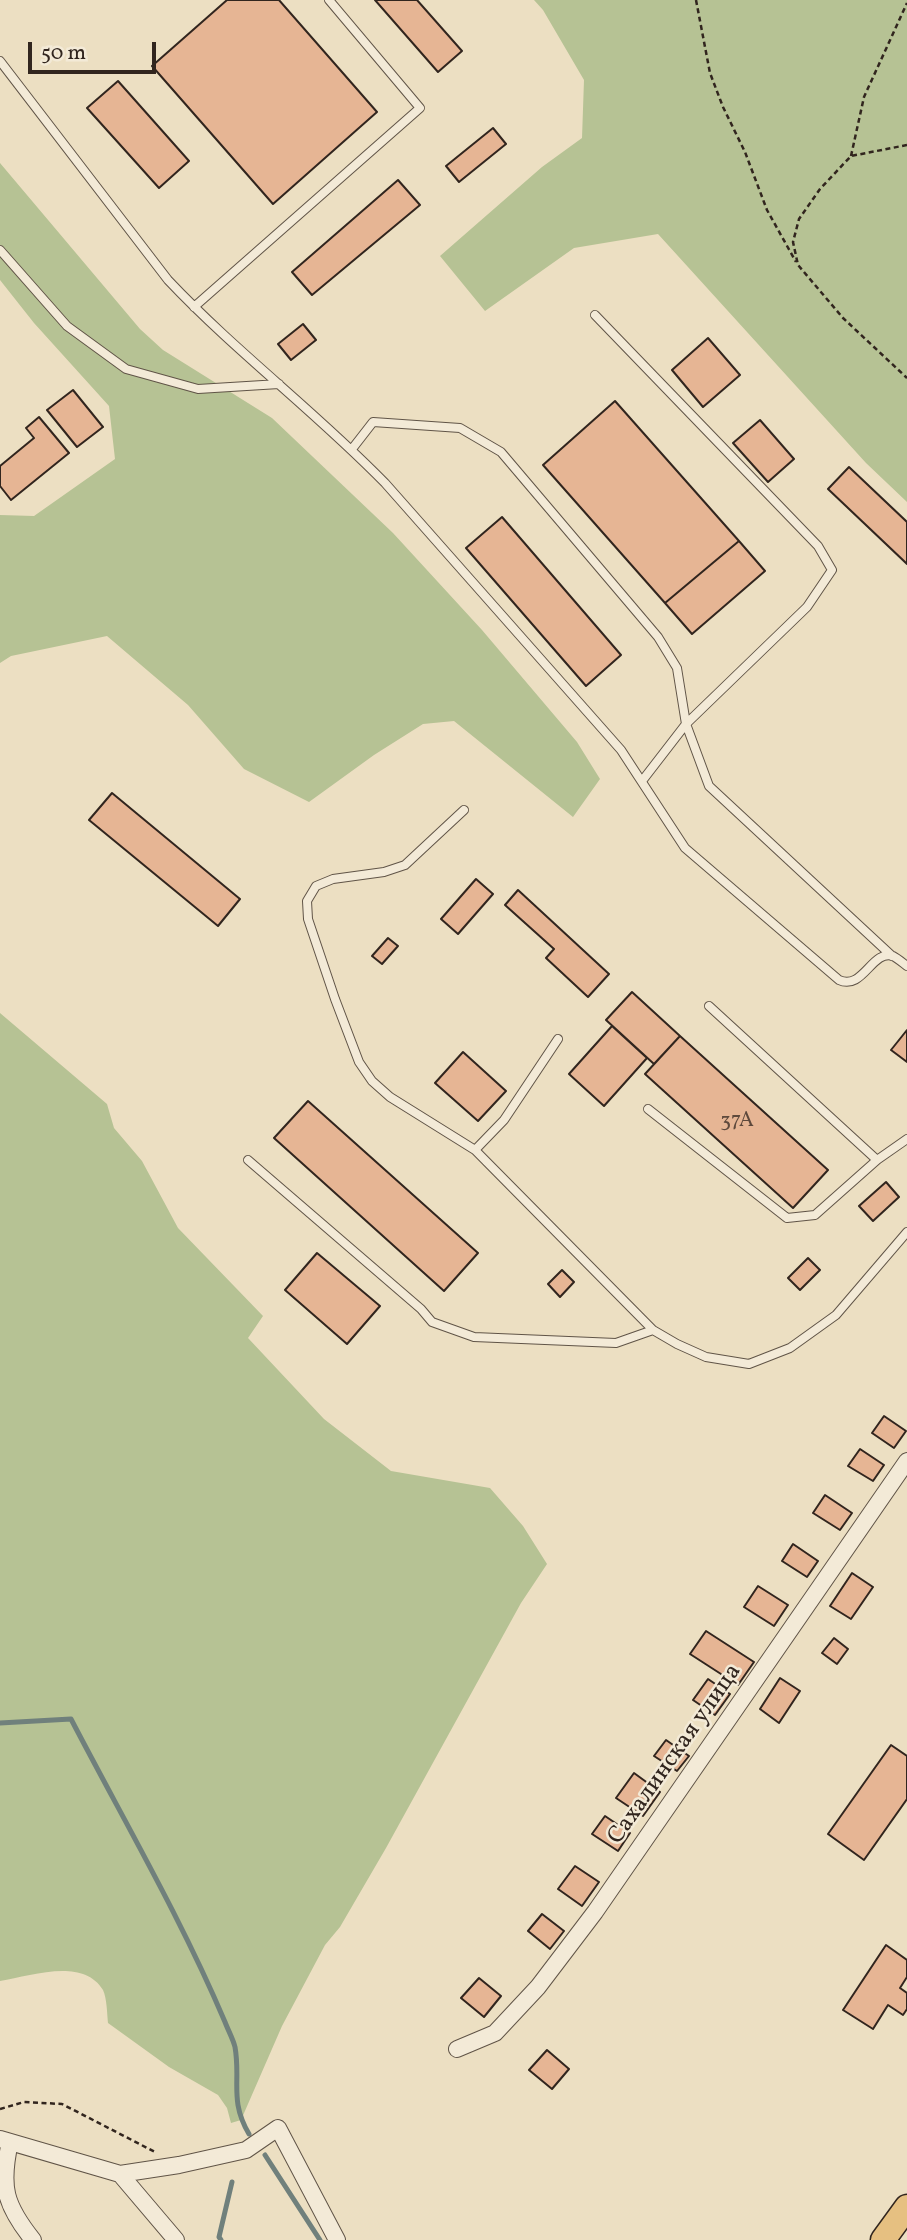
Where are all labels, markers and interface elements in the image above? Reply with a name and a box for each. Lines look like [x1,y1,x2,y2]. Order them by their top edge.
scale bar [32,28,159,72]
text: 50 m [41,39,86,68]
house number: 37А [720,1109,754,1135]
street label: Сахалинская улица [603,1659,749,1851]

